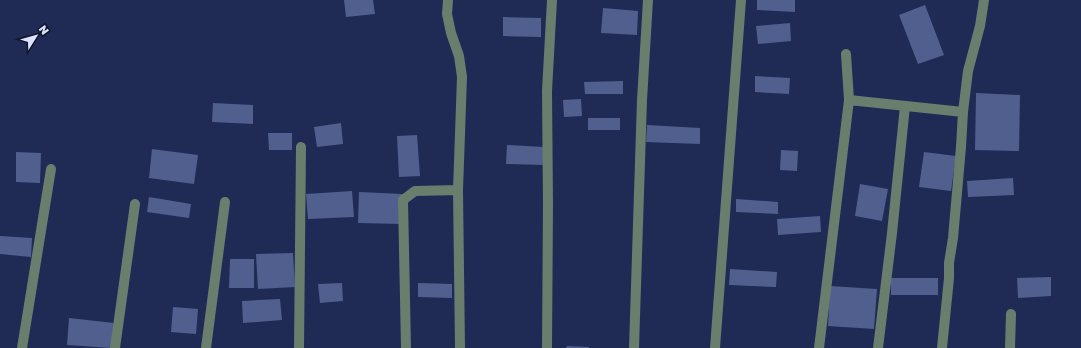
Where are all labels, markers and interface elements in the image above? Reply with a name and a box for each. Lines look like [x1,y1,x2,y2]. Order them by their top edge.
north arrow [16,16,56,56]
text: N [37,22,52,37]

